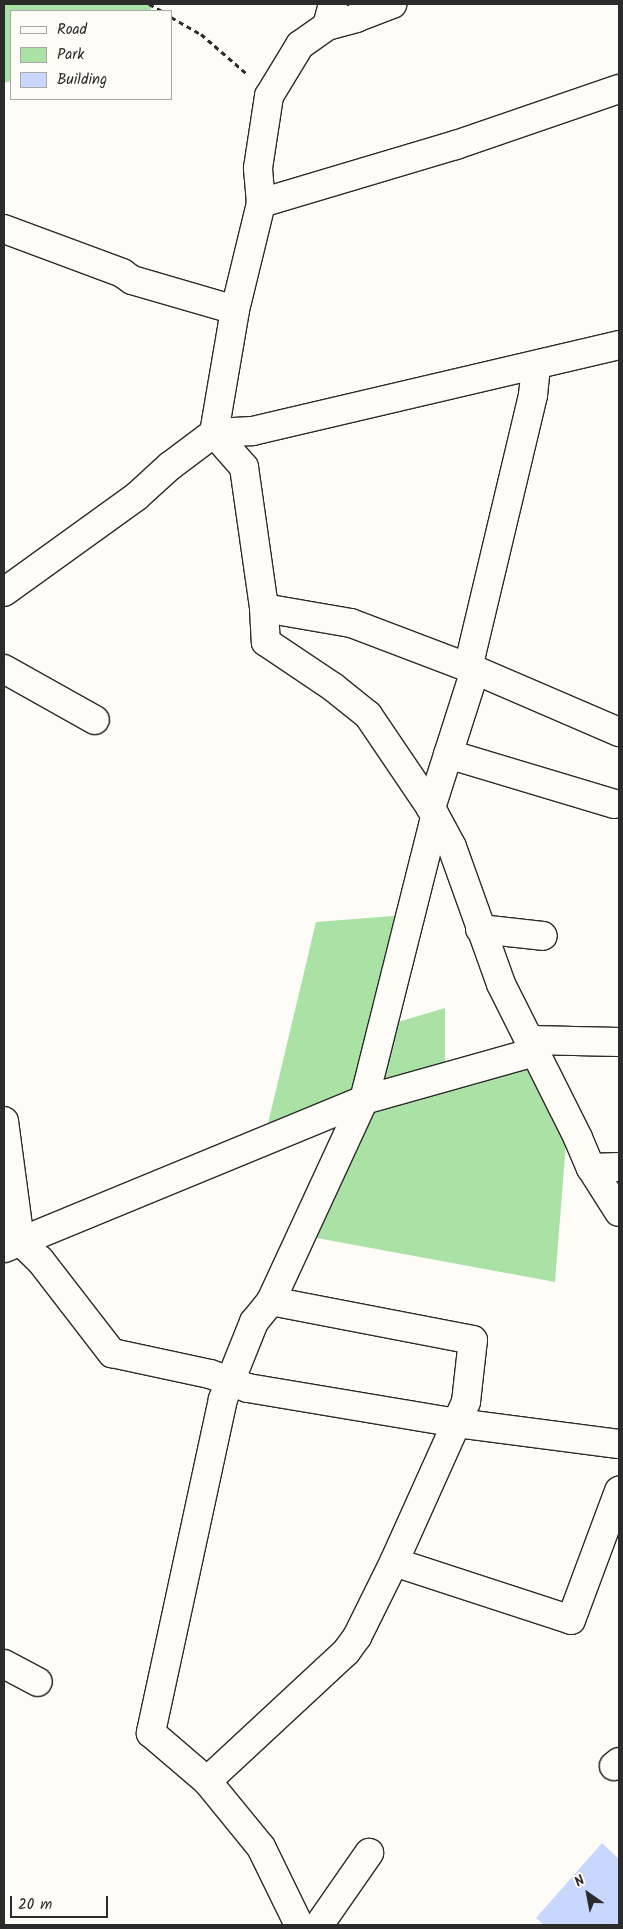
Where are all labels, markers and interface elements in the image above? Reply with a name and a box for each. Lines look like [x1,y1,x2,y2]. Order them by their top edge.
legend [10,10,172,100]
text: Road [57,18,87,42]
text: Park [57,43,84,67]
text: Building [57,68,107,92]
north arrow [563,1869,613,1919]
text: N [570,1870,590,1893]
scale bar [12,1886,110,1918]
text: 20 m [18,1893,52,1917]

